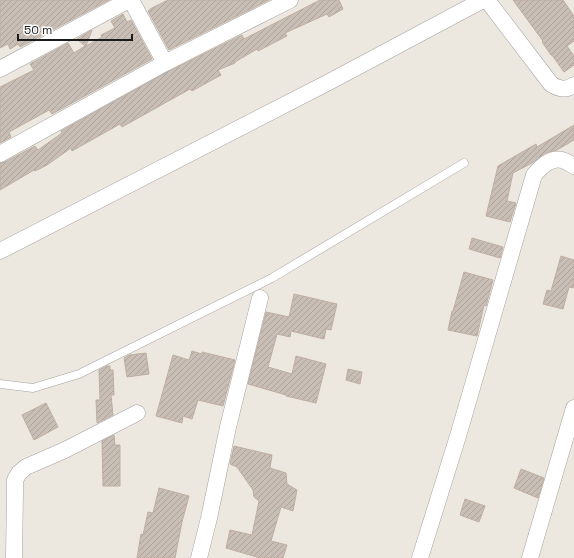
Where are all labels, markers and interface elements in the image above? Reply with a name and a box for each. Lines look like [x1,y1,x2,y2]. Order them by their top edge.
scale bar [18,16,132,42]
text: 50 m [24,22,52,38]

